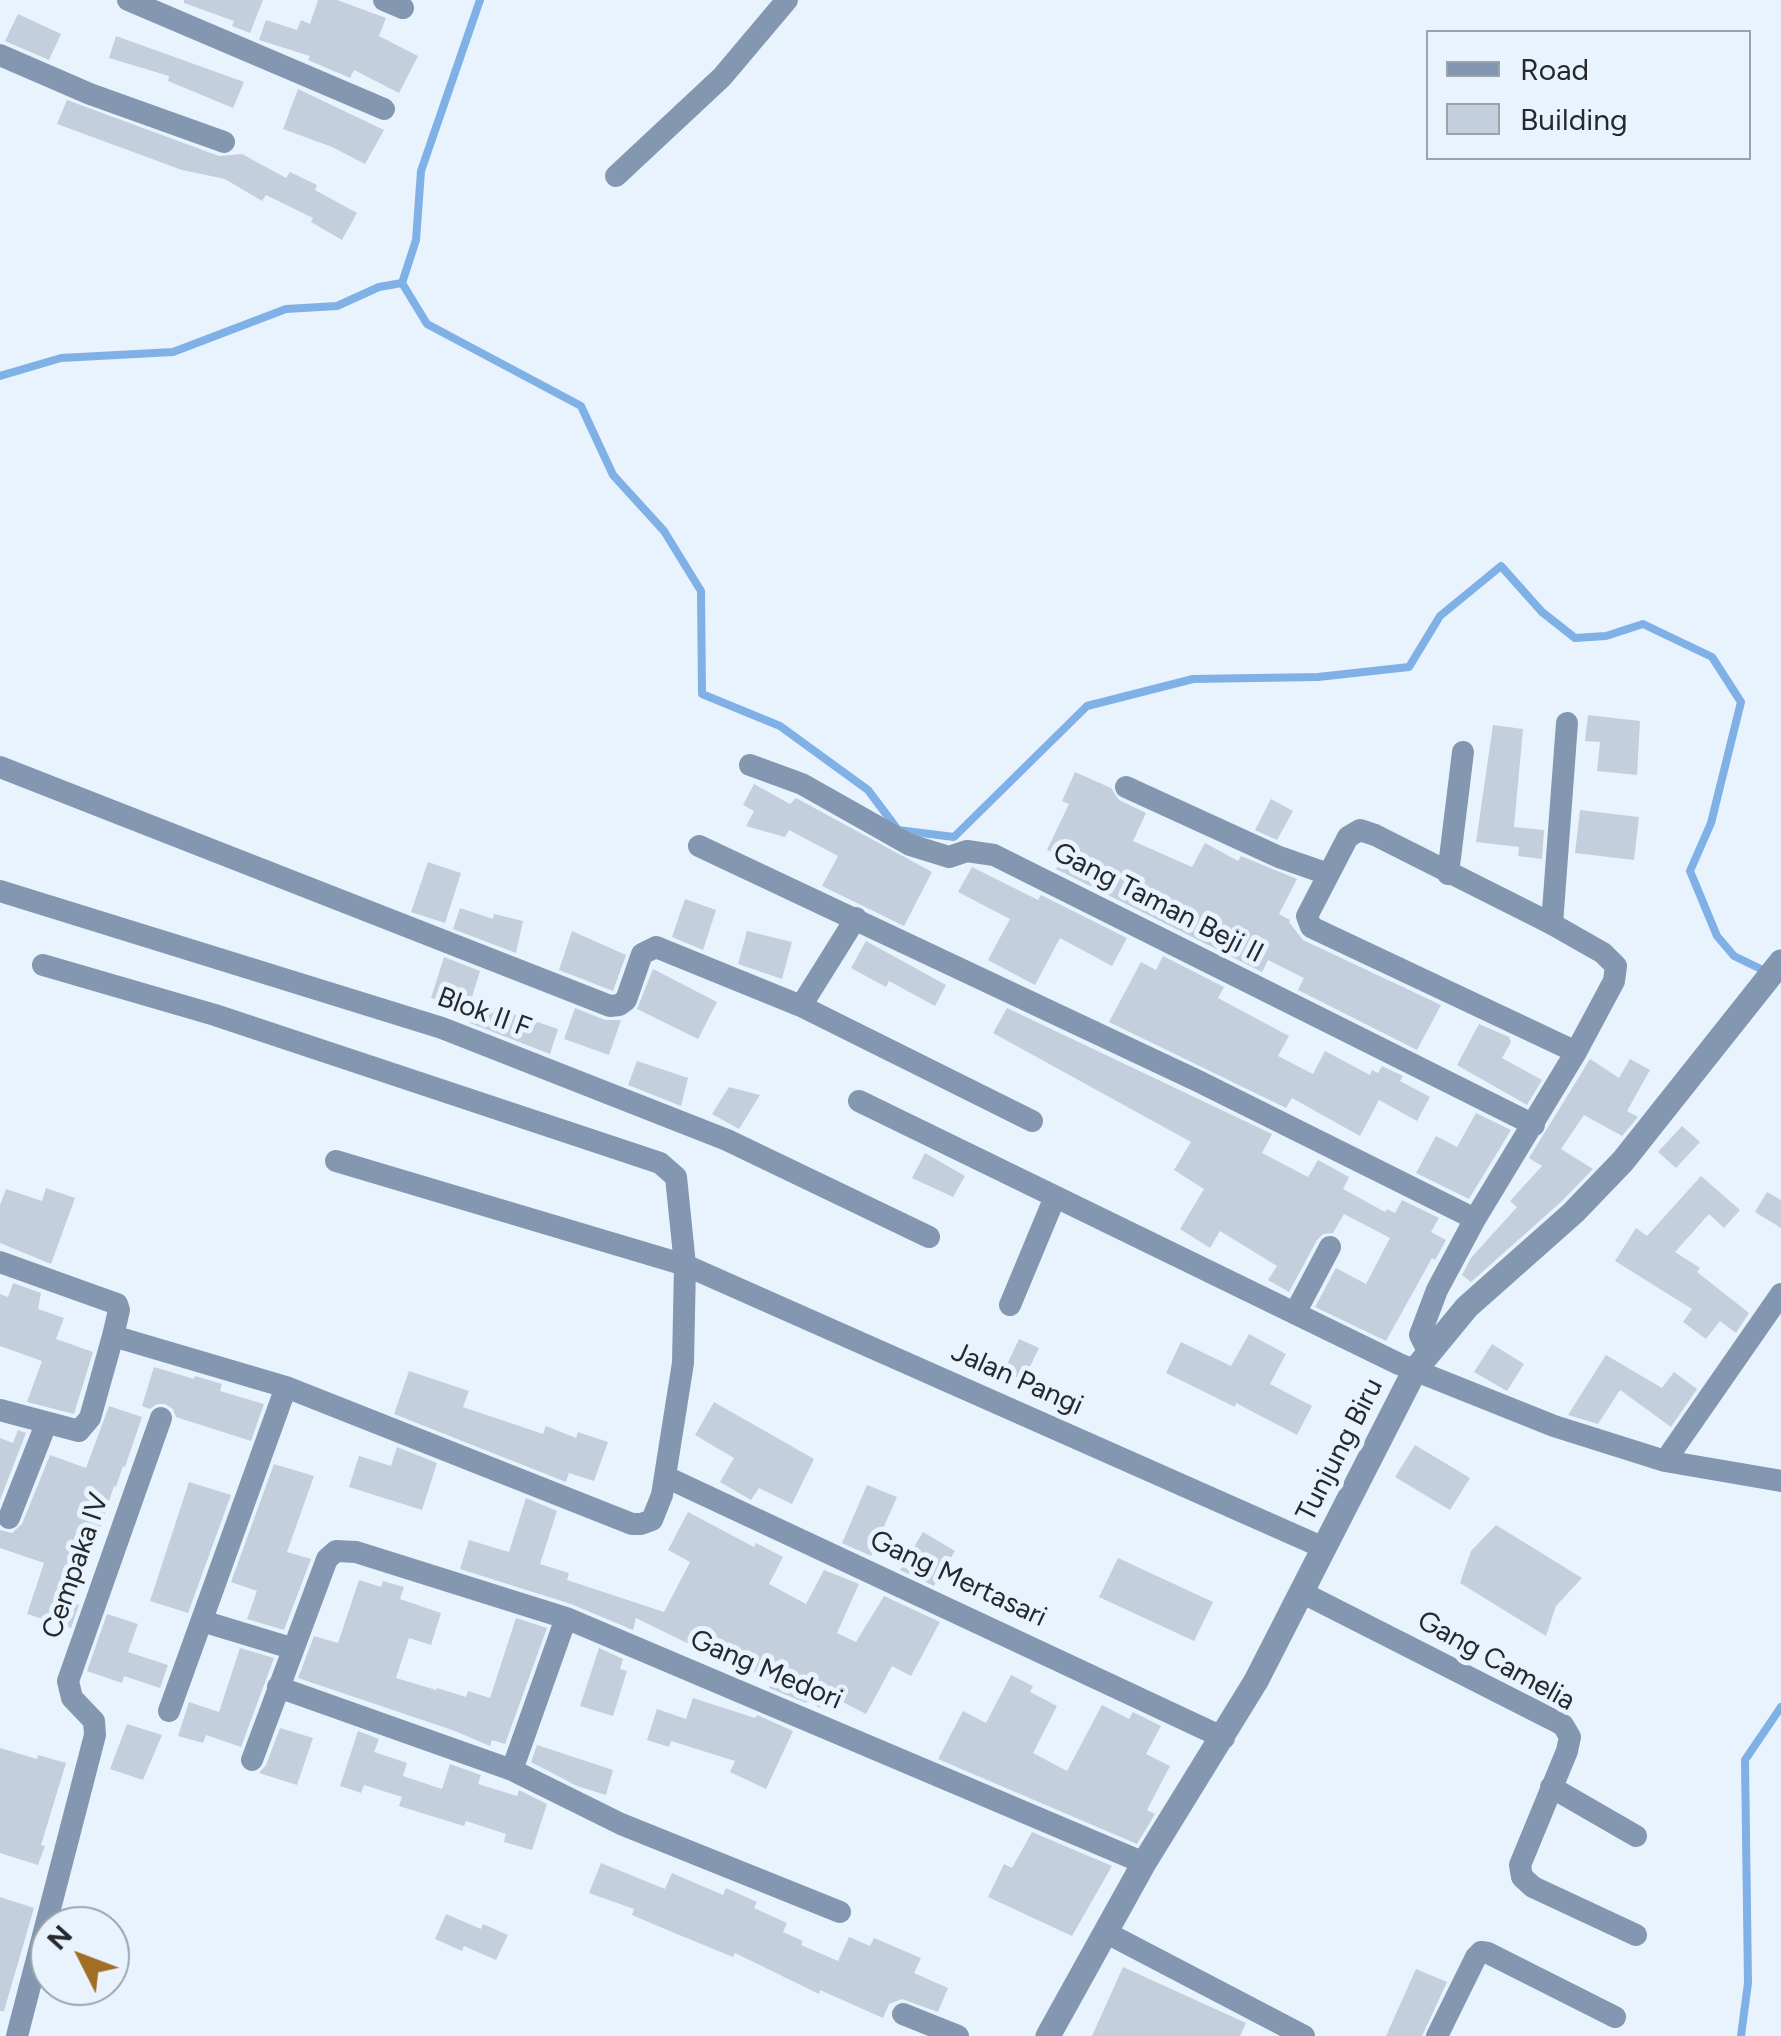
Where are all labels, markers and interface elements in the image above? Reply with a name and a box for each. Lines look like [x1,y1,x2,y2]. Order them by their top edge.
legend [1426,30,1751,160]
text: Road [1520,51,1589,88]
text: Building [1520,101,1628,138]
street label: Gang Taman Beji II [1047,835,1269,971]
street label: Blok II F [433,981,535,1045]
street label: Jalan Pangi [946,1335,1088,1423]
street label: Tunjung Biru [1290,1373,1390,1527]
street label: Cempaka IV [35,1489,117,1643]
street label: Gang Mertasari [864,1523,1052,1635]
street label: Gang Camelia [1411,1604,1581,1718]
street label: Gang Medori [685,1623,847,1717]
north arrow [30,1906,130,2006]
text: N [39,1918,79,1957]

